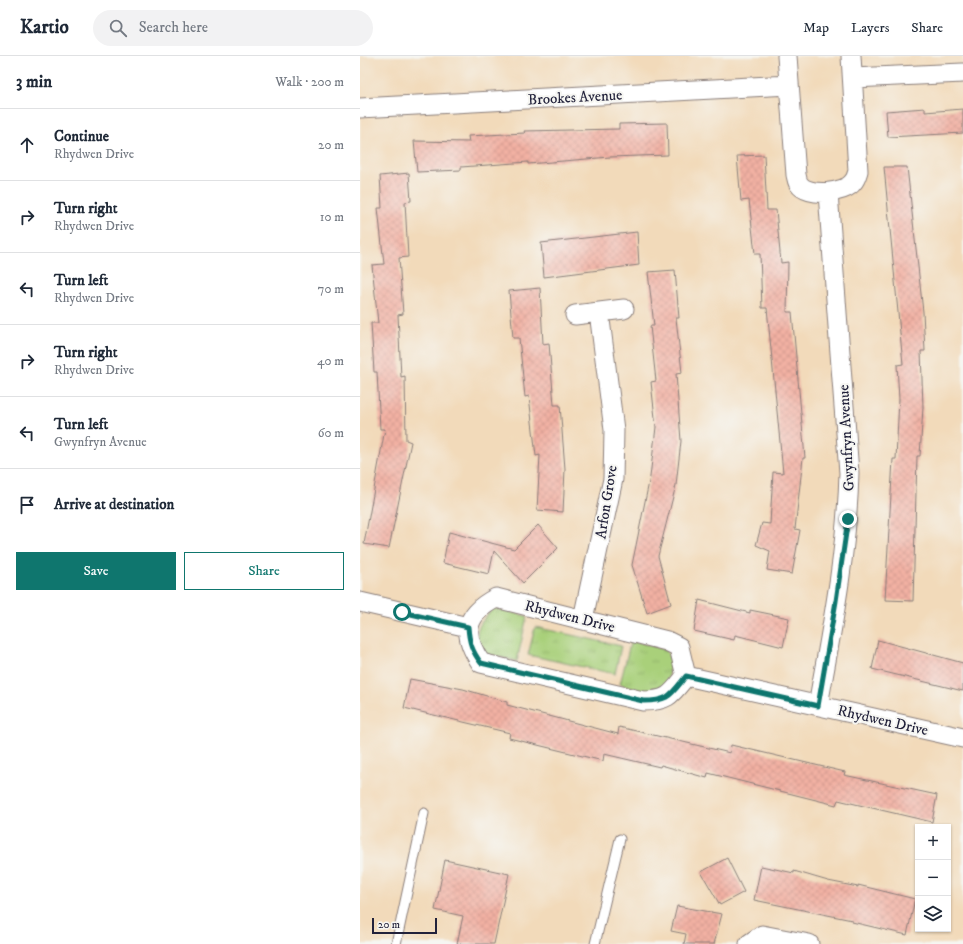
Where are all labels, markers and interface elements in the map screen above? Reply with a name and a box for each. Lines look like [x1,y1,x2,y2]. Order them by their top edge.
search box [93,10,373,46]
text: Kartio [20,16,69,39]
icon: search [107,17,129,39]
text: Search here [139,18,208,37]
text: Map [803,19,829,37]
text: Layers [851,19,889,37]
text: Share [911,19,943,37]
text: 3 min [16,71,52,93]
text: Walk · 200 m [275,74,344,90]
street label: Brookes Avenue [527,86,623,109]
text: Continue [54,127,109,146]
icon: ahead [16,134,38,156]
text: 20 m [318,137,344,153]
text: Rhydwen Drive [54,146,134,162]
text: Turn right [54,199,117,218]
icon: right [16,206,38,228]
text: 10 m [320,209,344,225]
text: Rhydwen Drive [54,218,134,234]
text: Turn left [54,271,108,290]
icon: left [16,278,38,300]
text: 70 m [318,281,344,297]
text: Rhydwen Drive [54,290,134,306]
text: Turn right [54,343,117,362]
icon: right [16,350,38,372]
text: 40 m [317,353,344,369]
text: Rhydwen Drive [54,362,134,378]
street label: Gwynfryn Avenue [834,384,859,492]
text: Turn left [54,415,108,434]
icon: left [16,422,38,444]
text: 60 m [318,425,344,441]
text: Gwynfryn Avenue [54,434,147,450]
street label: Arfon Grove [591,464,622,540]
icon: arrive [16,494,38,516]
text: Arrive at destination [54,495,174,514]
route end [839,510,857,528]
button: Save [16,552,176,590]
button: Share [184,552,344,590]
street label: Rhydwen Drive [523,596,617,637]
route start [393,603,411,621]
street label: Rhydwen Drive [836,701,930,740]
map controls [915,824,951,932]
button: + [915,824,951,860]
button: − [915,860,951,896]
button: layers [915,896,951,932]
scale bar [372,916,437,935]
text: 20 m [378,918,400,932]

